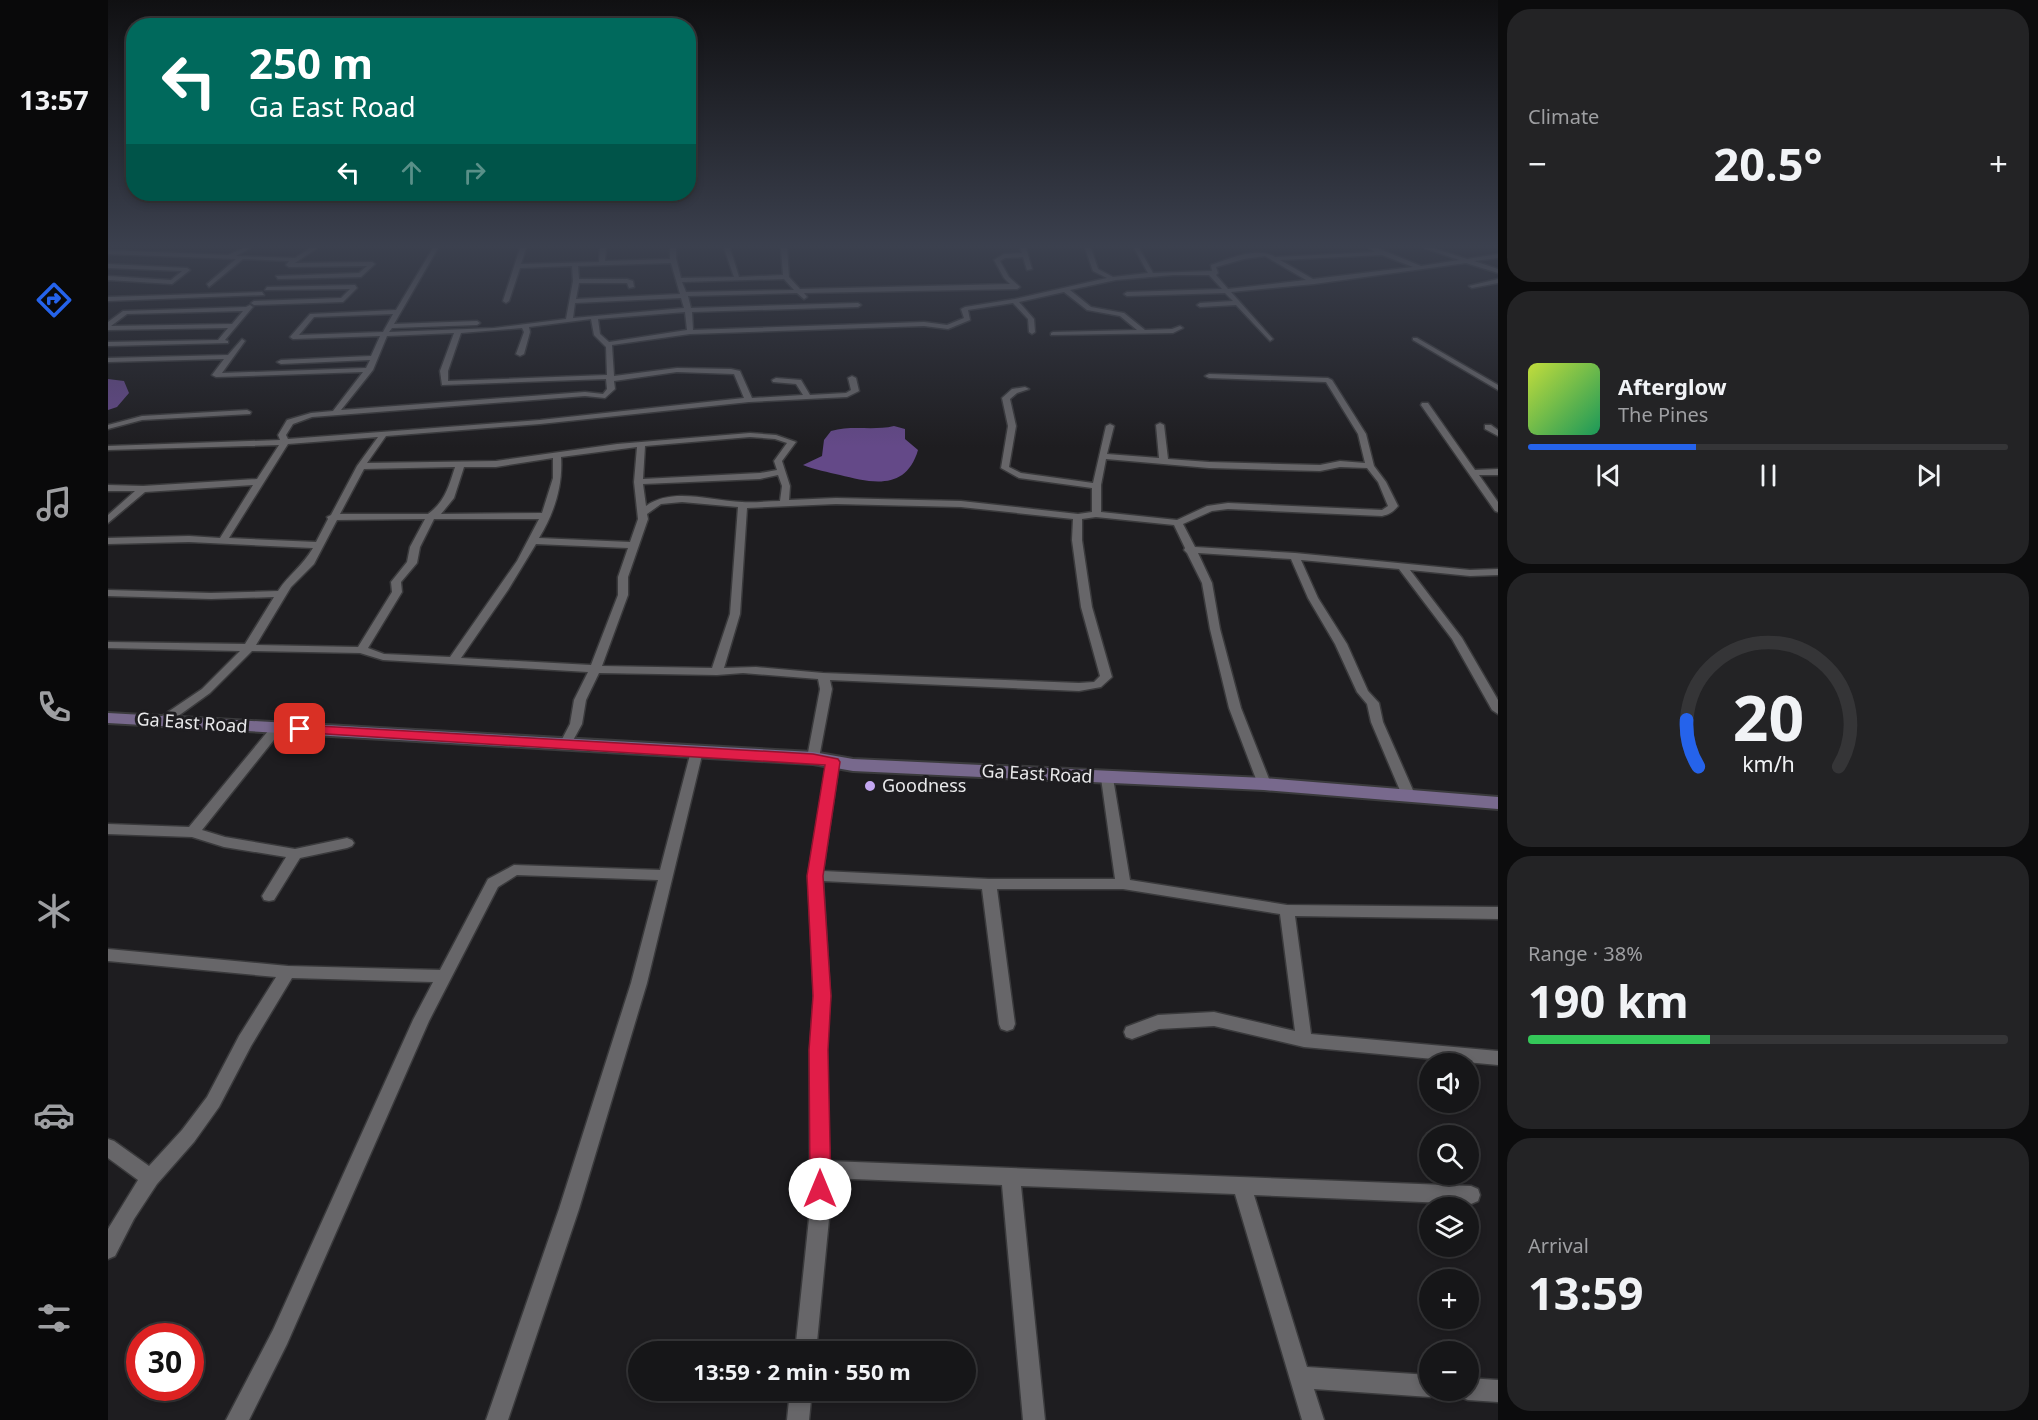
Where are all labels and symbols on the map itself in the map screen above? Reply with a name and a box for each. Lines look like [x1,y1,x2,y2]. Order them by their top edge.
pin [274,703,325,754]
street label: Ga East Road [136,706,248,738]
street label: Ga East Road [981,758,1093,788]
place label: Goodness [882,773,966,797]
marker: Goodness [863,779,877,793]
position arrow [788,1157,852,1221]
speed limit sign: 30 [126,1323,204,1401]

